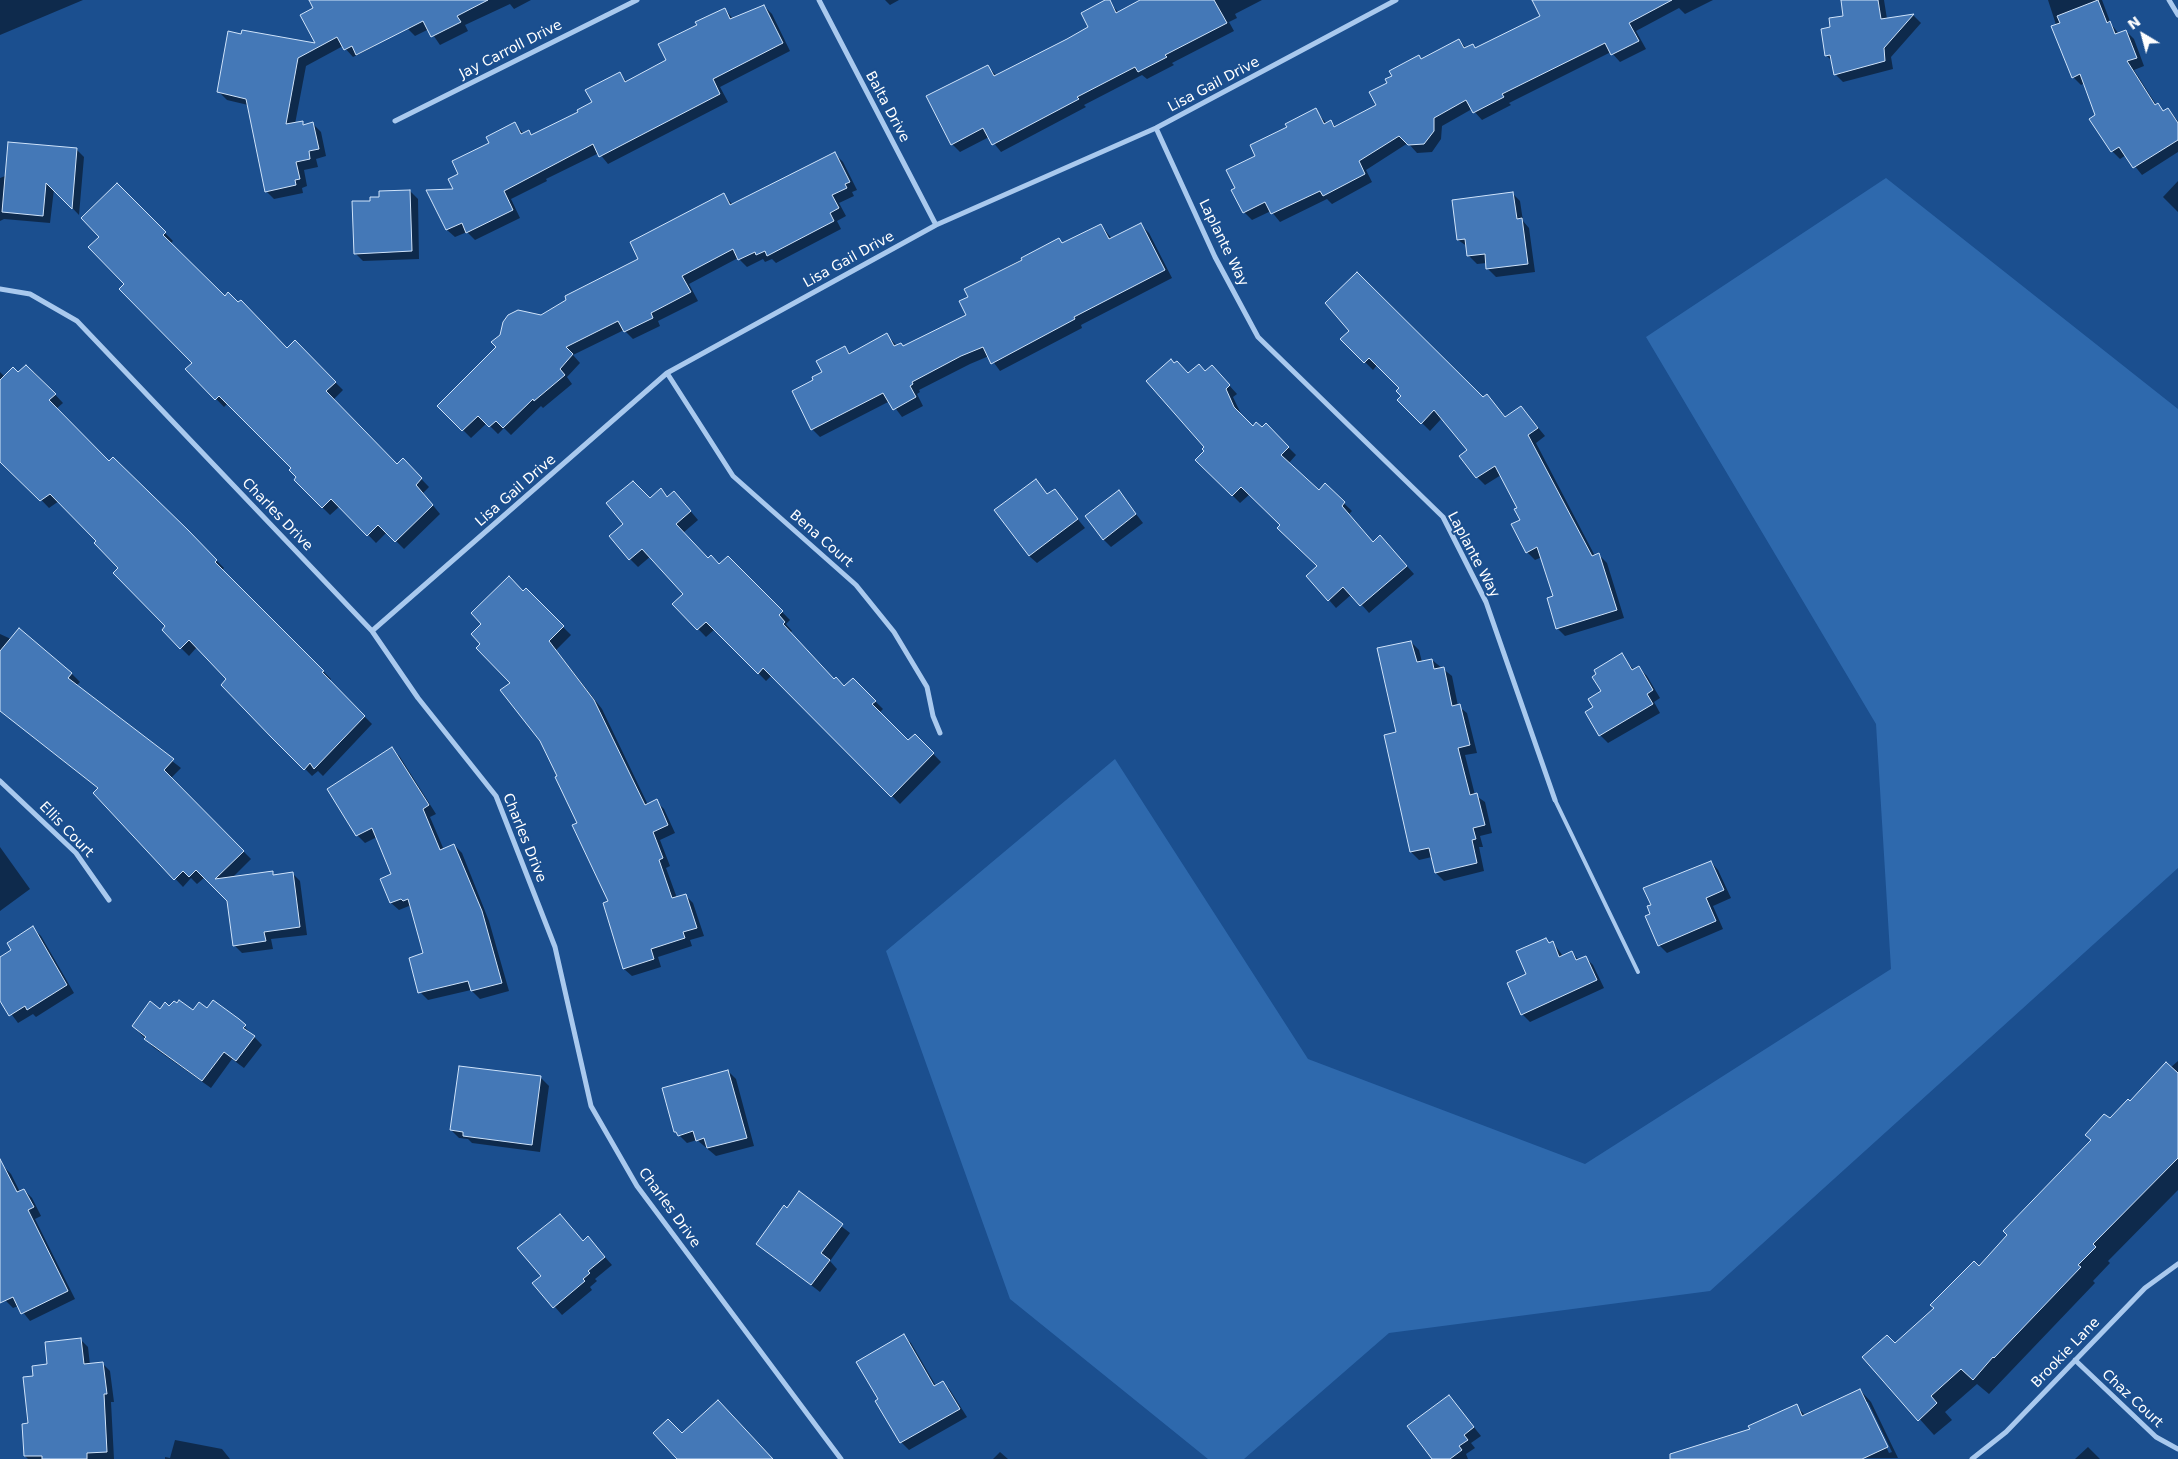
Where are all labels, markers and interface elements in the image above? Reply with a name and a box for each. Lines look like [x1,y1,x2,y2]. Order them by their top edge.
north arrow [2118,10,2168,60]
text: N [2124,13,2143,33]
street label: Jay Carroll Drive [457,17,565,83]
street label: Lisa Gail Drive [1165,54,1263,116]
street label: Balta Drive [861,69,913,145]
street label: Laplante Way [1195,197,1251,289]
street label: Lisa Gail Drive [801,228,897,292]
street label: Lisa Gail Drive [472,452,560,530]
street label: Charles Drive [238,475,316,555]
street label: Bena Court [786,507,856,571]
street label: Laplante Way [1443,509,1503,601]
street label: Charles Drive [499,791,549,885]
street label: Ellis Court [35,799,97,861]
street label: Charles Drive [634,1165,704,1251]
street label: Brookie Lane [2028,1314,2104,1392]
street label: Chaz Court [2098,1366,2166,1432]

